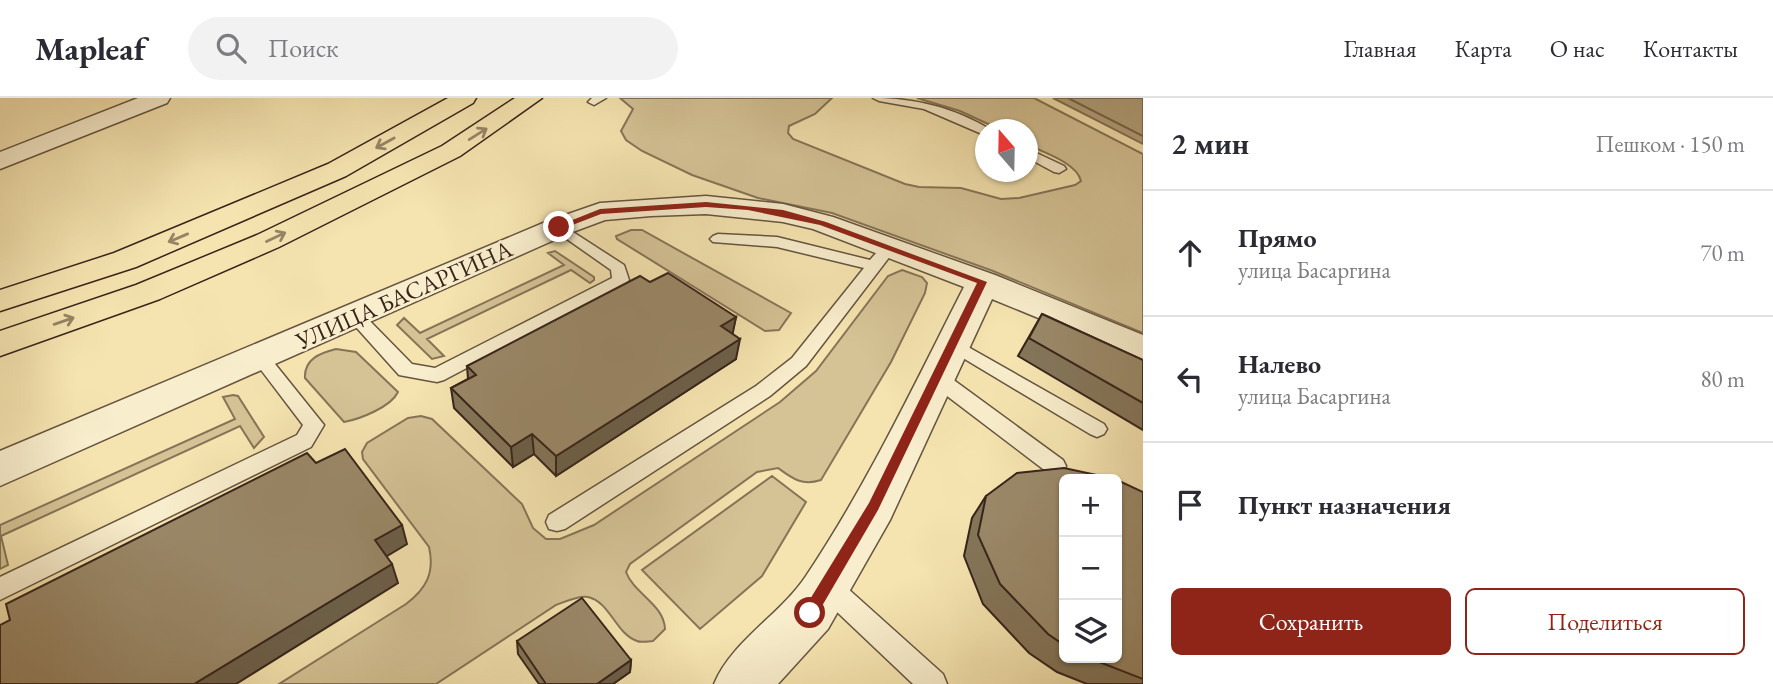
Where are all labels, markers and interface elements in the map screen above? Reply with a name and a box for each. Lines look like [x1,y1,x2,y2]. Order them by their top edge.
search box [188,17,678,80]
text: Mapleaf [35,27,146,70]
icon: search [212,29,250,67]
text: Поиск [268,31,338,65]
text: Главная [1343,33,1417,64]
text: Карта [1455,33,1512,64]
text: О нас [1550,33,1605,64]
text: Контакты [1643,33,1738,64]
north arrow [975,119,1038,182]
text: 2 мин [1171,124,1249,163]
one-way arrow [468,126,488,140]
text: Пешком · 150 m [1596,129,1745,159]
one-way arrow [375,137,395,151]
route end [543,211,574,242]
text: Прямо [1238,221,1317,255]
one-way arrow [265,230,286,244]
one-way arrow [167,232,189,245]
street label: УЛИЦА БАСАРГИНА [290,233,517,357]
icon: ahead [1171,234,1209,272]
text: 70 m [1700,238,1745,268]
text: улица Басаргина [1238,255,1391,285]
one-way arrow [53,314,75,326]
text: Налево [1238,347,1321,381]
icon: left [1171,360,1209,398]
text: 80 m [1700,364,1745,394]
text: улица Басаргина [1238,381,1391,411]
map controls [1059,474,1122,663]
button: + [1059,474,1122,537]
icon: arrive [1171,486,1209,524]
text: Пункт назначения [1238,488,1451,522]
button: − [1059,537,1122,600]
button: Сохранить [1171,588,1451,655]
button: Поделиться [1465,588,1745,655]
route start [794,597,825,628]
button: layers [1059,600,1122,663]

